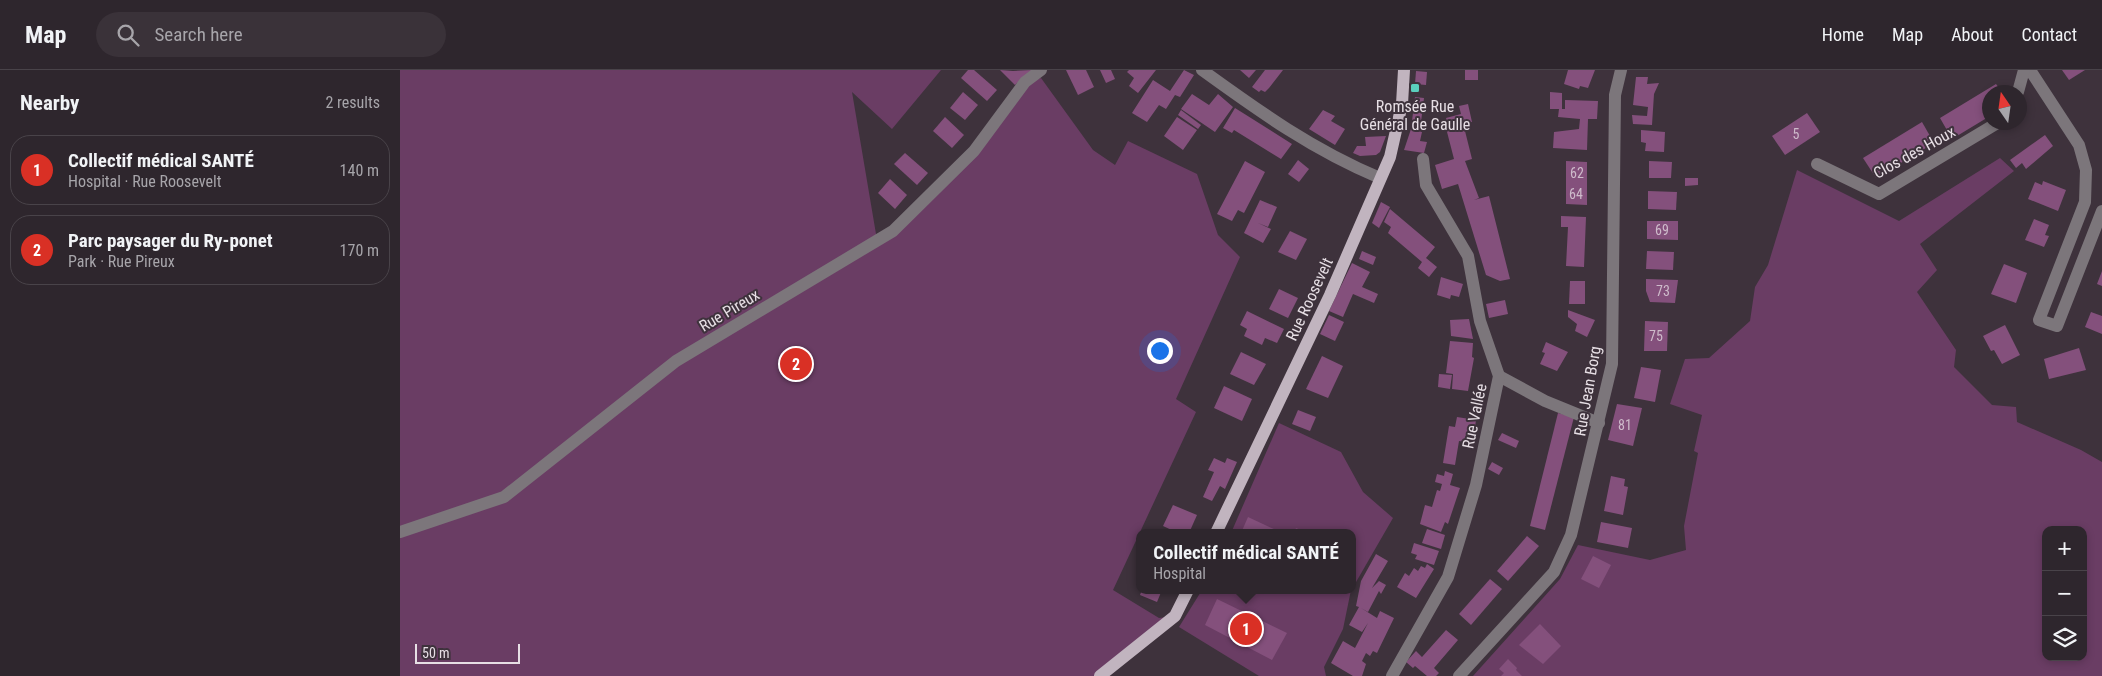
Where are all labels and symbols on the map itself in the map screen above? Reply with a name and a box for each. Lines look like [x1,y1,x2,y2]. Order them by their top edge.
marker: Romsée Rue Général de Gaulle [1409,82,1421,94]
north arrow [1982,85,2027,130]
place label: Romsée Rue Général de Gaulle [1360,97,1470,134]
street label: Clos des Houx [1870,122,1959,183]
house number: 5 [1793,126,1800,142]
house number: 62 [1570,165,1584,181]
house number: 64 [1569,186,1583,202]
house number: 69 [1655,222,1669,238]
street label: Rue Roosevelt [1282,254,1337,344]
house number: 73 [1656,283,1670,299]
street label: Rue Pireux [696,285,763,336]
house number: 75 [1649,328,1663,344]
your location [1147,338,1173,364]
pin: 2 [780,345,812,383]
street label: Rue Jean Borg [1570,345,1605,438]
street label: Rue Vallée [1458,382,1491,450]
house number: 81 [1618,417,1632,433]
pin: 1 [1230,610,1262,648]
scale bar [415,641,520,664]

